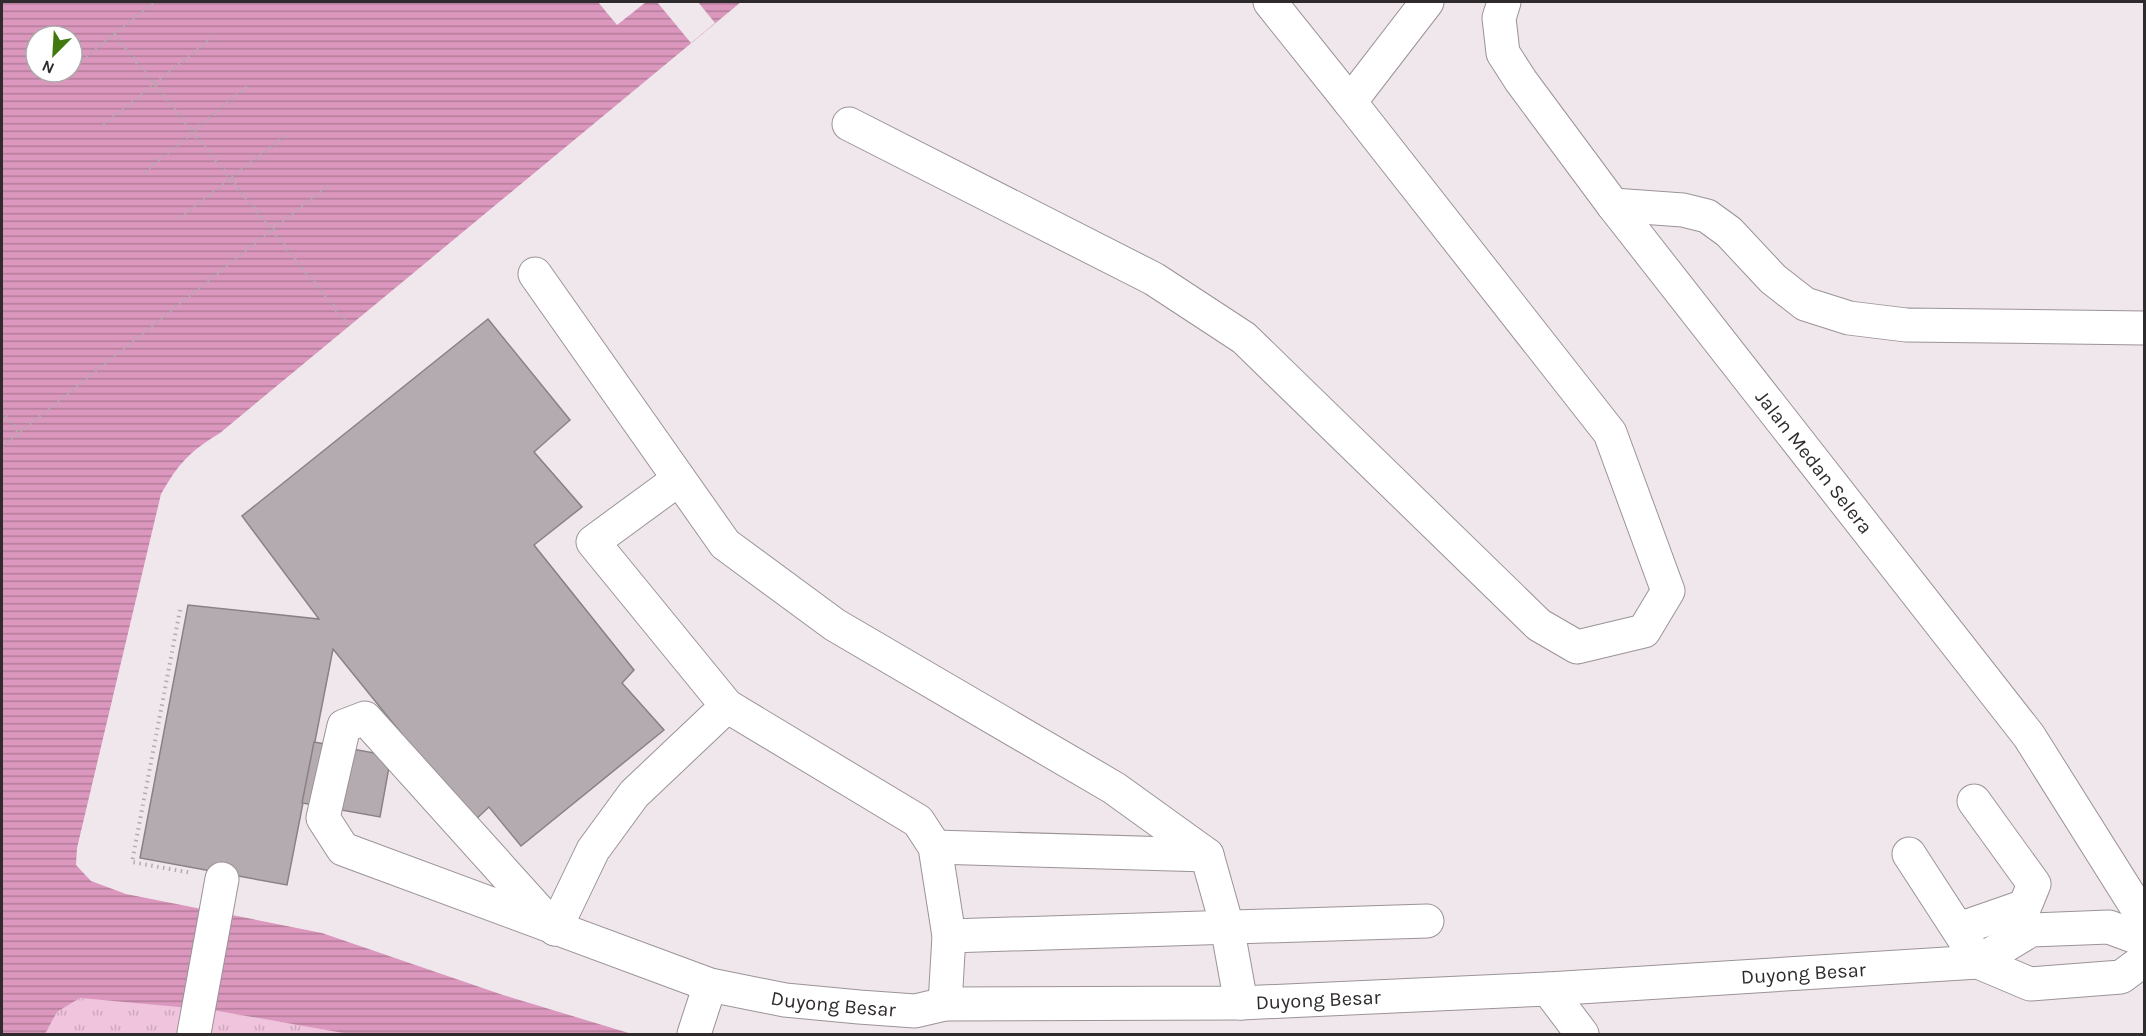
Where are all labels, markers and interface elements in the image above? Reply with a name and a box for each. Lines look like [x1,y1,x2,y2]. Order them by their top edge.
north arrow [24,24,84,84]
text: N [39,56,57,78]
street label: Jalan Medan Selera [1751,386,1877,539]
street label: Duyong Besar [1740,958,1867,989]
street label: Duyong Besar [769,986,897,1022]
street label: Duyong Besar [1255,986,1382,1014]

